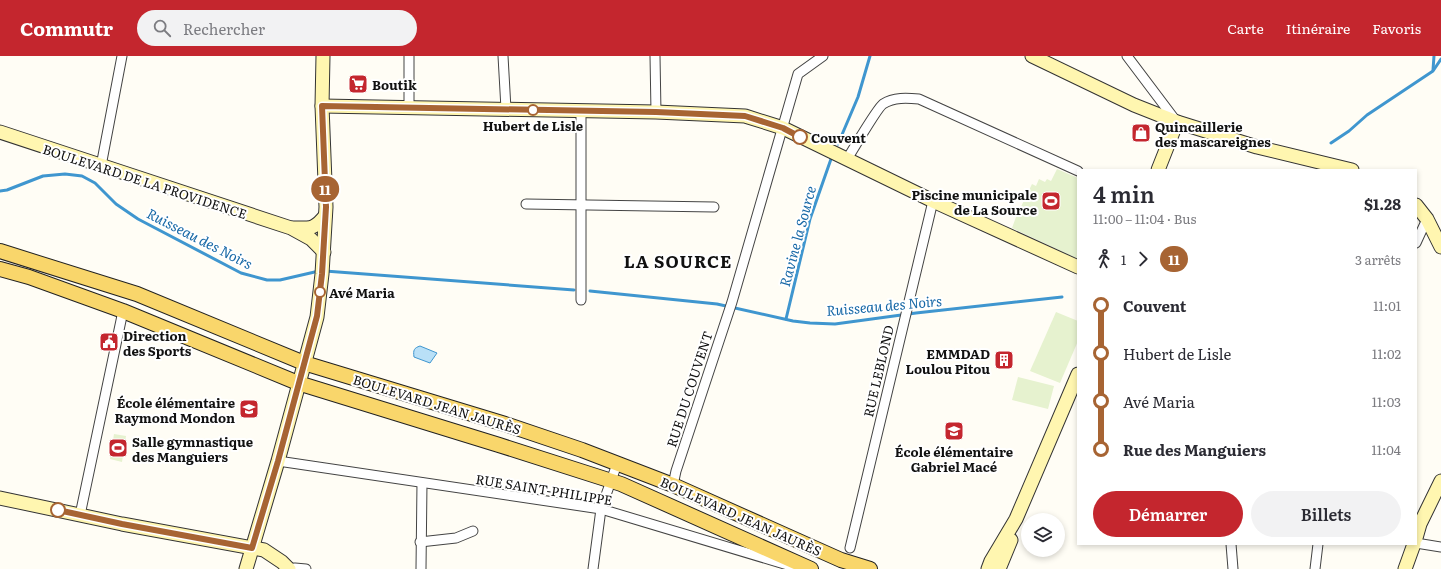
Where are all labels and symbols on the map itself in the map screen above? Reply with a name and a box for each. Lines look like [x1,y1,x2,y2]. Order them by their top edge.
supermarket icon: Boutik [347,73,369,95]
place label: Boutik [372,75,417,94]
marker: Hubert de Lisle [527,104,539,116]
place label: Hubert de Lisle [483,116,583,135]
place label: Quincaillerie des mascareignes [1155,117,1271,151]
shop icon: Quincaillerie des mascareignes [1130,122,1152,144]
place label: Couvent [811,128,866,147]
marker: Couvent [792,129,808,145]
street label: BOULEVARD DE LA PROVIDENCE [40,139,250,223]
line badge: 11 [307,176,343,202]
water label: Ravine la Source [774,183,820,289]
place label: Piscine municipale de La Source [911,185,1037,219]
sports icon: Piscine municipale de La Source [1040,190,1062,212]
water label: Ruisseau des Noirs [144,203,256,273]
district label: LA SOURCE [624,248,732,273]
place label: Avé Maria [329,283,395,302]
marker: Avé Maria [314,286,326,298]
water label: Ruisseau des Noirs [825,290,943,320]
street label: RUE LEBLOND [858,323,898,419]
place label: Direction des Sports [123,326,192,360]
street label: RUE DU COUVENT [661,328,717,449]
public building icon: Direction des Sports [98,331,120,353]
place label: EMMDAD Loulou Pitou [905,344,990,378]
building icon: EMMDAD Loulou Pitou [993,349,1015,371]
street label: BOULEVARD JEAN JAURÈS [351,369,523,439]
place label: École élémentaire Raymond Mondon [114,393,235,427]
school or university icon: École élémentaire Raymond Mondon [238,398,260,420]
school or university icon: École élémentaire Gabriel Macé [943,420,965,442]
place label: Salle gymnastique des Manguiers [132,432,253,466]
sports icon: Salle gymnastique des Manguiers [107,437,129,459]
place label: École élémentaire Gabriel Macé [895,442,1013,476]
street label: RUE SAINT-PHILIPPE [474,469,614,509]
street label: BOULEVARD JEAN JAURÈS [657,472,825,560]
unlabelled marker [50,502,66,518]

